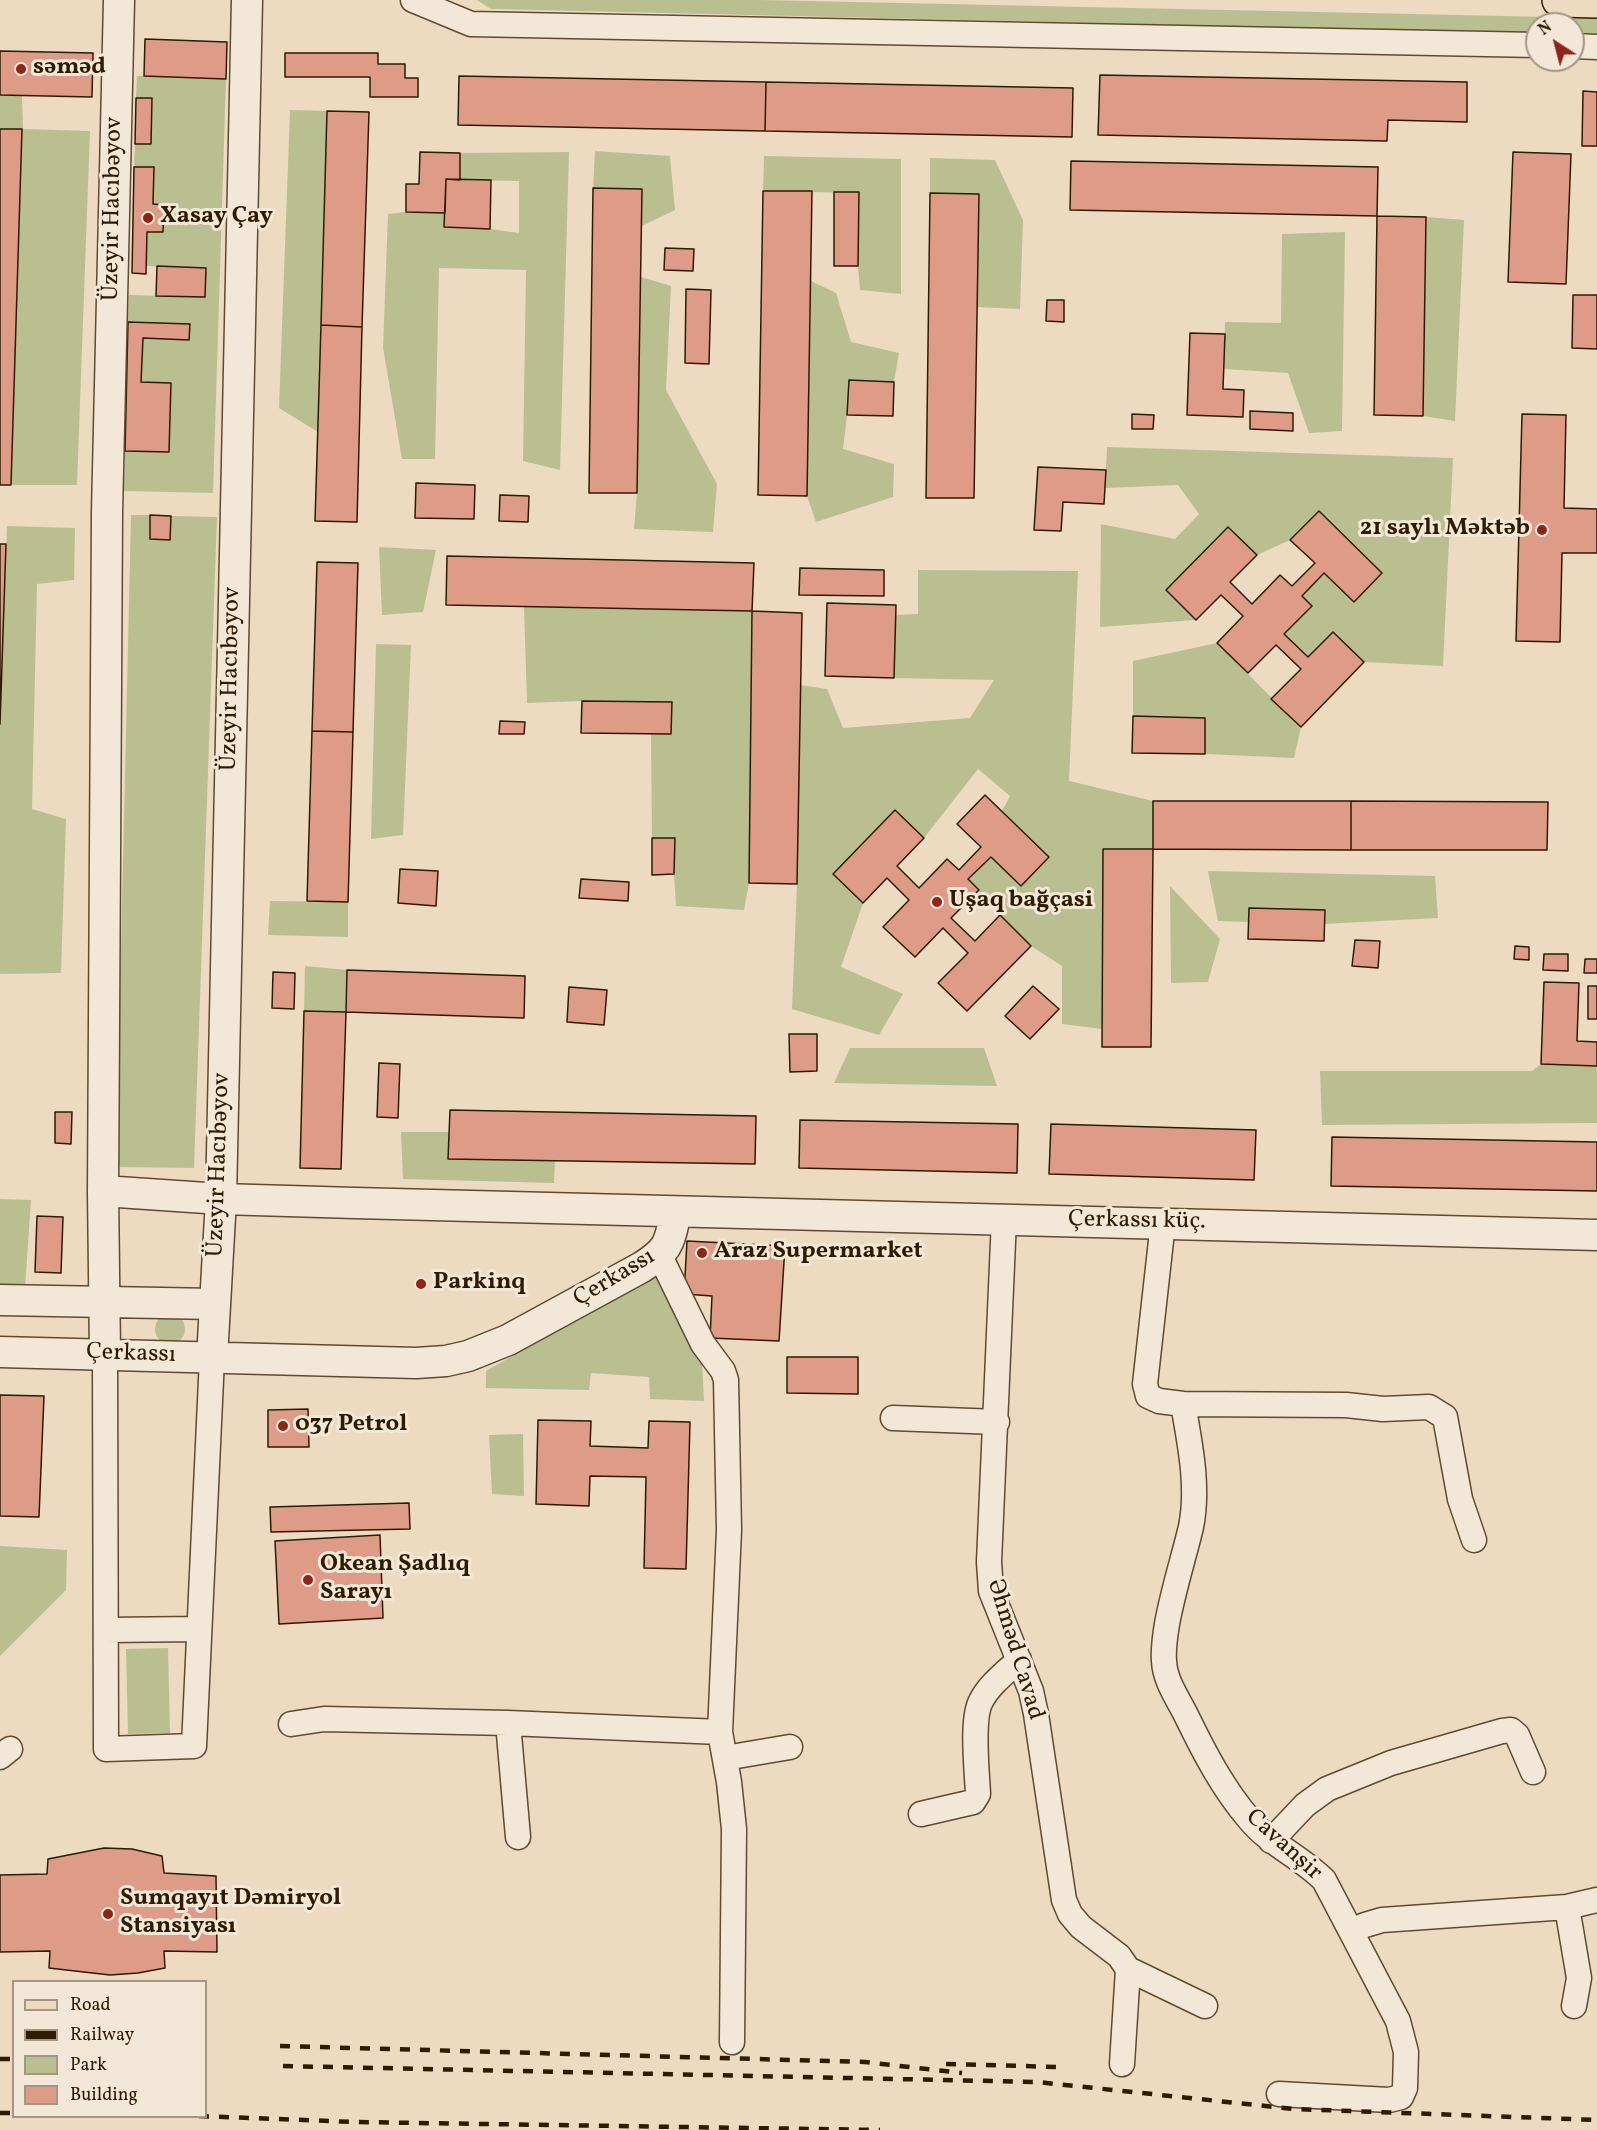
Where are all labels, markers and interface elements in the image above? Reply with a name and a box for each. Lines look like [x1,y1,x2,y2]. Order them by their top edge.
north arrow [1525,12,1585,72]
text: N [1534,17,1557,41]
place label: səməd [33,55,106,83]
marker: səməd [14,62,28,76]
street label: Üzeyir Hacıbəyov [98,116,130,302]
place label: Xasay Çay [160,204,273,232]
marker: Xasay Çay [141,211,155,225]
place label: 21 saylı Məktəb [1360,516,1530,544]
marker: 21 saylı Məktəb [1535,523,1549,537]
street label: Üzeyir Hacıbəyov [216,586,248,772]
place label: Uşaq bağçasi [949,888,1093,916]
marker: Uşaq bağçasi [930,895,944,909]
street label: Üzeyir Hacıbəyov [202,1072,238,1258]
street label: Çerkassı küç. [1068,1206,1206,1238]
place label: Araz Supermarket [714,1239,923,1267]
street label: Çerkassı [569,1244,661,1314]
marker: Araz Supermarket [695,1246,709,1260]
place label: Parkinq [433,1270,526,1298]
marker: Parkinq [414,1277,428,1291]
street label: Çerkassı [86,1339,176,1371]
place label: 037 Petrol [295,1412,407,1440]
marker: 037 Petrol [276,1419,290,1433]
place label: Okean Şadlıq Sarayı [320,1552,470,1608]
marker: Okean Şadlıq Sarayı [301,1573,315,1587]
street label: Əhməd Cavad [979,1576,1049,1724]
street label: Cavanşir [1239,1804,1327,1888]
place label: Sumqayıt Dəmiryol Stansiyası [120,1886,341,1942]
marker: Sumqayıt Dəmiryol Stansiyası [101,1907,115,1921]
legend [12,1980,207,2118]
text: Road [70,1993,111,2018]
text: Railway [70,2023,134,2048]
text: Park [70,2053,107,2078]
text: Building [70,2083,138,2108]

